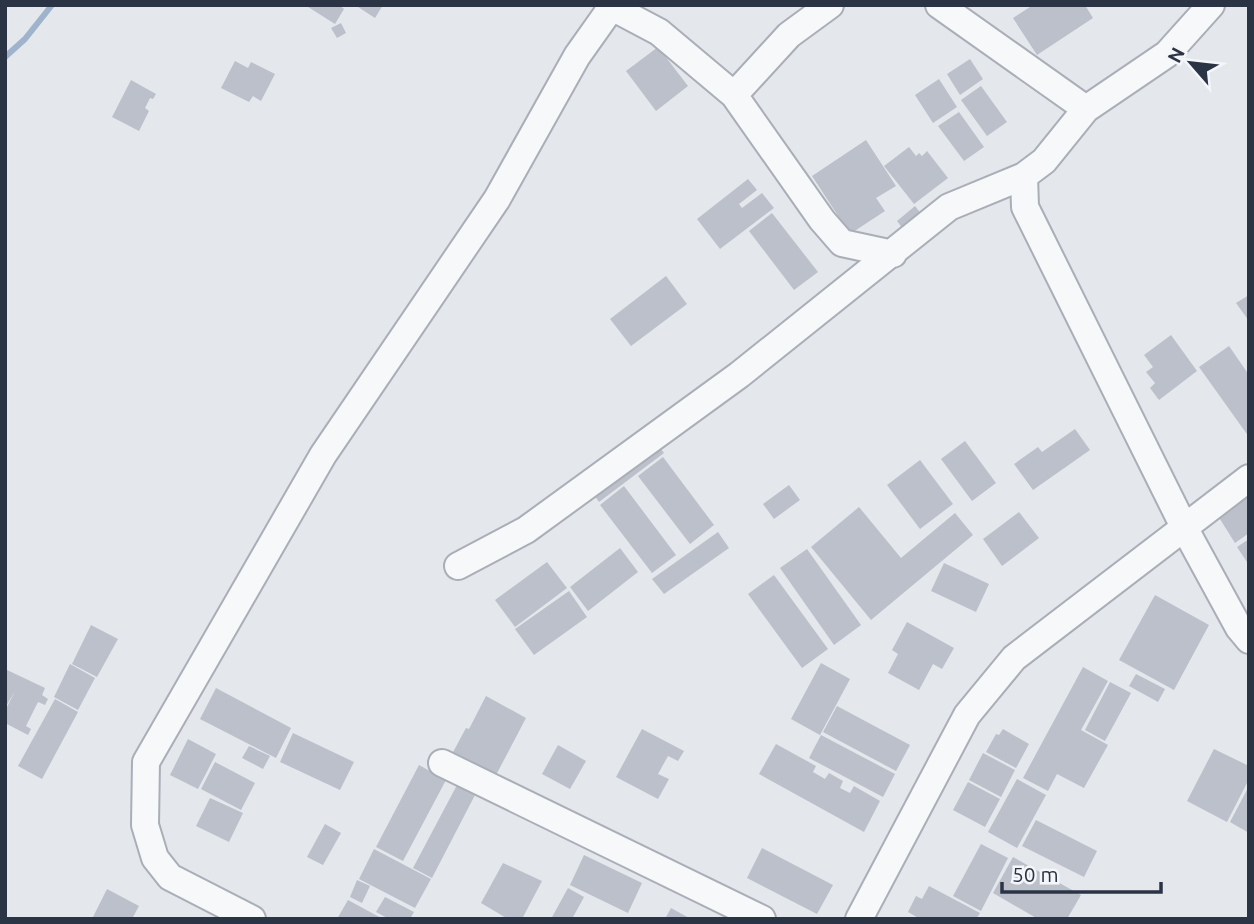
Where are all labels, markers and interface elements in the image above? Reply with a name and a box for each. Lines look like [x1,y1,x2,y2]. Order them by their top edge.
north arrow [1156,28,1226,98]
text: N [1163,44,1189,66]
scale bar [1002,850,1161,894]
text: 50 m [1012,862,1059,886]

